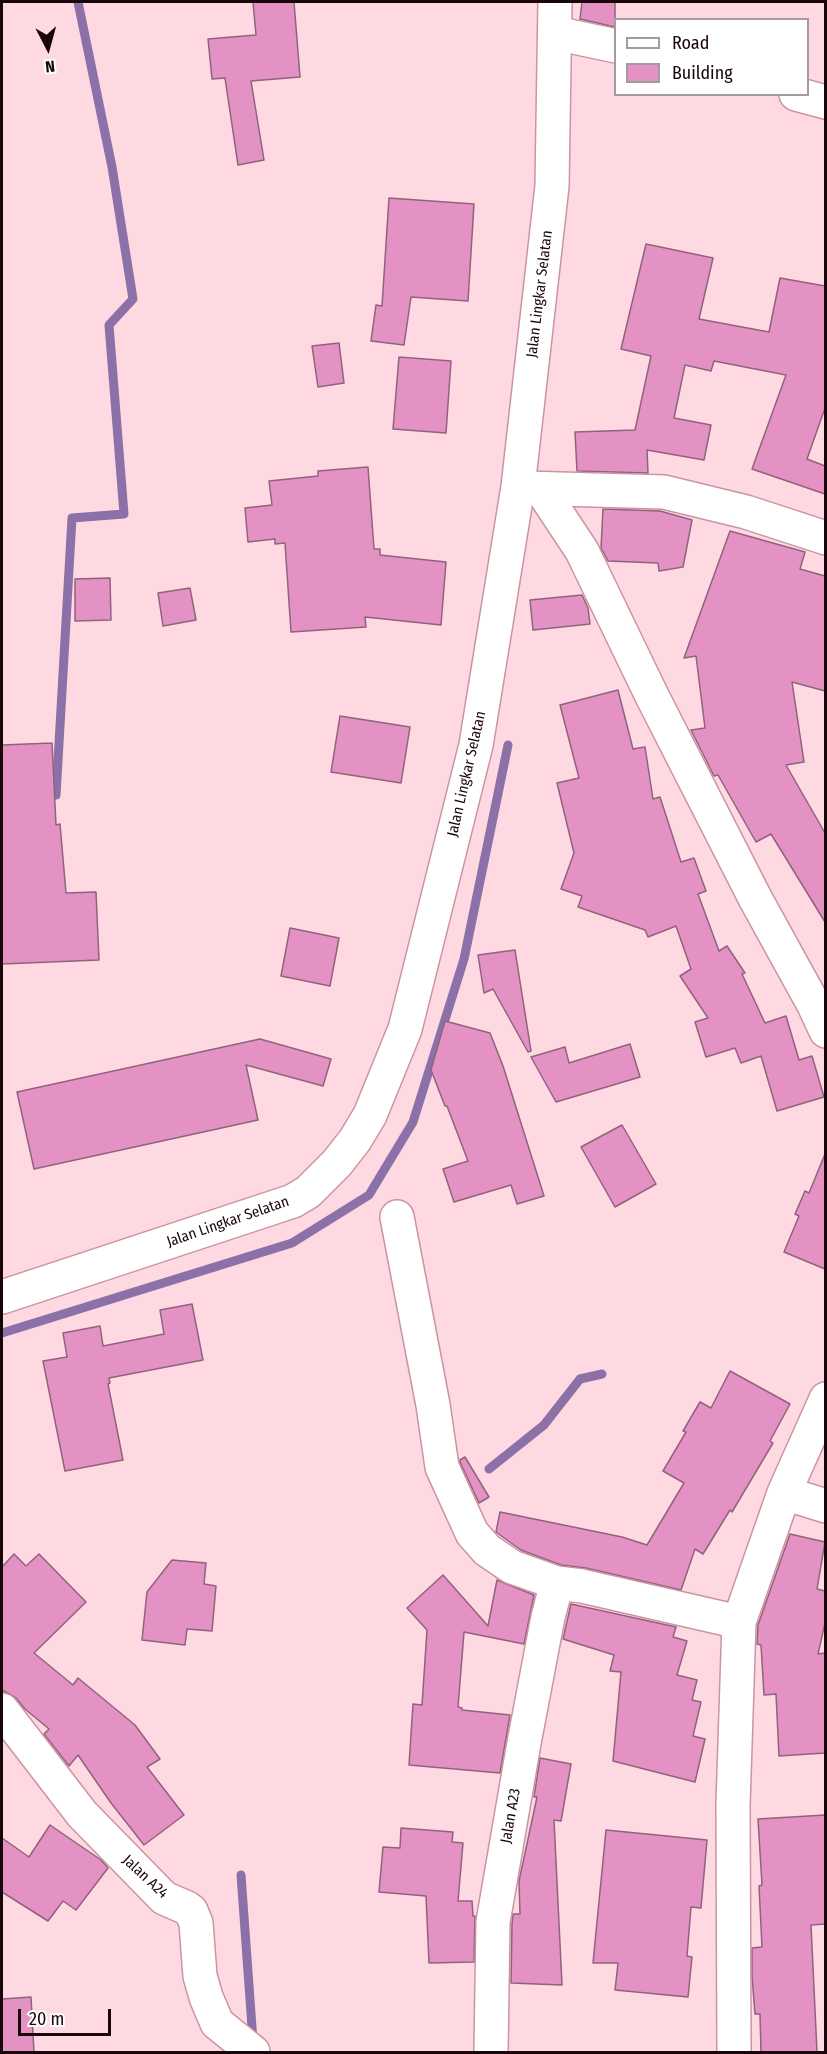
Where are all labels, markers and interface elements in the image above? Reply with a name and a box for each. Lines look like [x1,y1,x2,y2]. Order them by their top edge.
north arrow [18,18,78,78]
legend [614,18,809,96]
text: Road [672,32,709,54]
text: N [44,56,56,76]
text: Building [672,62,733,84]
street label: Jalan Lingkar Selatan [523,229,557,359]
street label: Jalan Lingkar Selatan [444,709,490,839]
street label: Jalan Lingkar Selatan [164,1193,292,1251]
street label: Jalan A23 [497,1787,525,1845]
street label: Jalan A24 [119,1851,171,1903]
scale bar [21,1997,114,2035]
text: 20 m [29,2008,64,2030]

